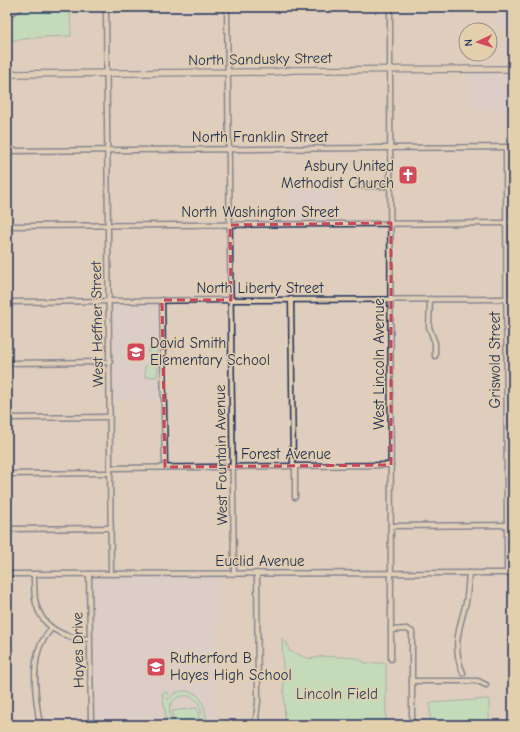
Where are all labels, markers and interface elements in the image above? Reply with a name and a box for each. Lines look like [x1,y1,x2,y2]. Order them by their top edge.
north arrow [458,22,498,62]
text: N [462,39,475,47]
street label: North Sandusky Street [188,49,333,69]
street label: North Franklin Street [192,128,329,146]
place label: Asbury United Methodist Church [281,157,394,192]
church icon: Asbury United Methodist Church [397,164,419,186]
street label: North Washington Street [181,203,339,221]
street label: West Heffner Street [87,260,107,387]
street label: North Liberty Street [196,279,324,297]
street label: West Lincoln Avenue [370,298,388,430]
street label: Griswold Street [486,311,504,408]
place label: David Smith Elementary School [150,334,270,369]
school or university icon: David Smith Elementary School [125,341,147,363]
street label: West Fountain Avenue [211,384,231,526]
street label: Forest Avenue [241,445,332,463]
street label: Euclid Avenue [215,552,305,570]
street label: Hayes Drive [68,611,88,688]
place label: Rutherford B Hayes High School [170,649,292,684]
school or university icon: Rutherford B Hayes High School [145,656,167,678]
park label: Lincoln Field [296,685,378,703]

